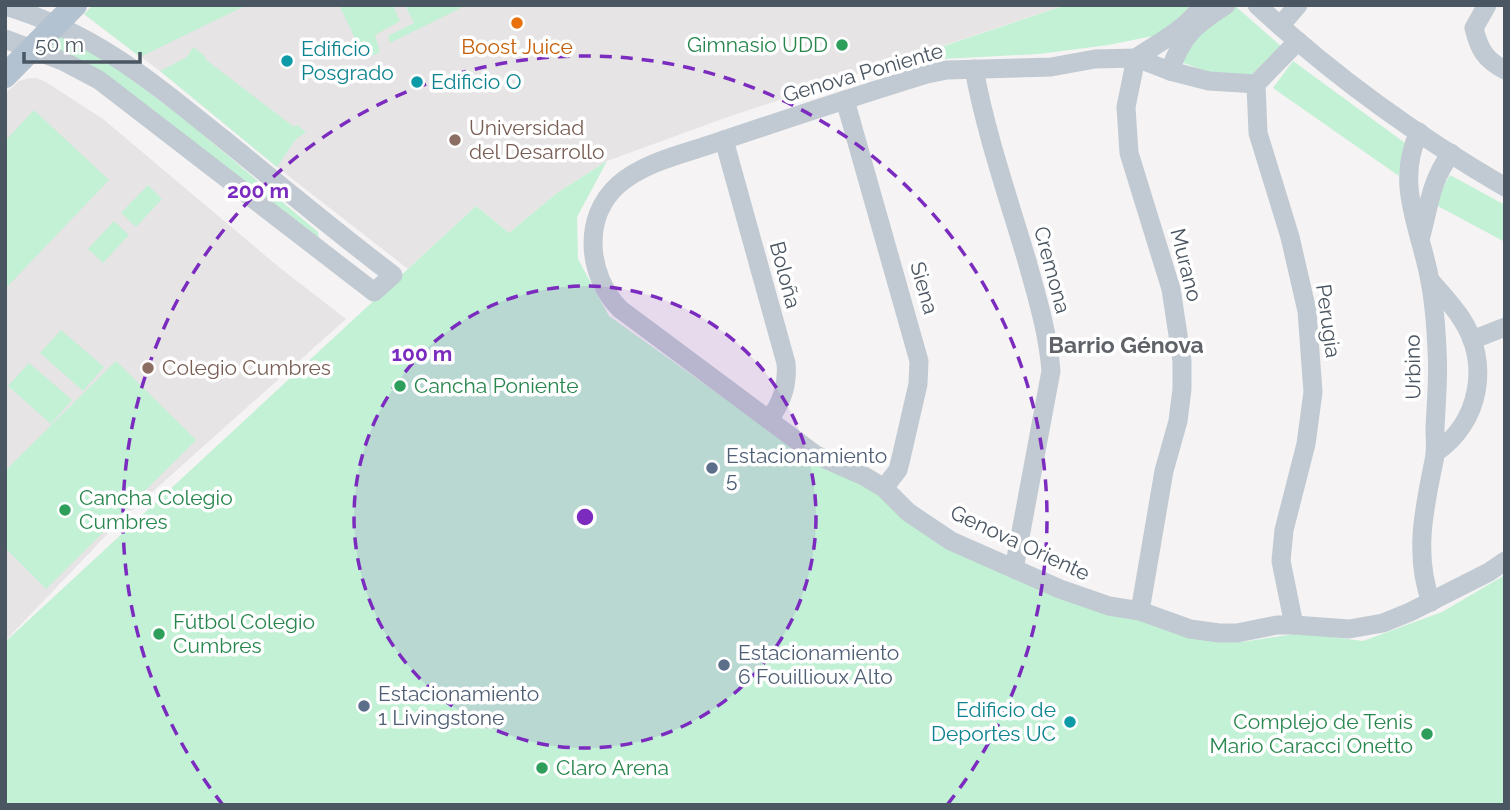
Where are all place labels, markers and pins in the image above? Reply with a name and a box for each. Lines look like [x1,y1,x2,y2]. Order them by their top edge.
marker: Boost Juice [509,15,525,31]
place label: Gimnasio UDD [687,32,828,57]
place label: Boost Juice [461,34,573,59]
place label: Edificio Posgrado [301,36,394,85]
marker: Gimnasio UDD [834,37,850,53]
marker: Edificio Posgrado [279,53,295,69]
place label: Edificio O [431,69,521,94]
marker: Edificio O [409,74,425,90]
place label: Universidad del Desarrollo [469,115,605,164]
marker: Universidad del Desarrollo [447,132,463,148]
place label: Colegio Cumbres [162,355,331,380]
marker: Colegio Cumbres [140,360,156,376]
place label: Cancha Poniente [414,373,578,398]
marker: Cancha Poniente [392,378,408,394]
place label: Estacionamiento 5 [726,443,887,492]
marker: Estacionamiento 5 [704,460,720,476]
place label: Cancha Colegio Cumbres [79,485,233,534]
marker: Cancha Colegio Cumbres [57,502,73,518]
centre of rings [573,505,597,529]
place label: Fútbol Colegio Cumbres [173,609,315,658]
marker: Fútbol Colegio Cumbres [151,626,167,642]
place label: Estacionamiento 6 Fouillioux Alto [738,640,899,689]
marker: Estacionamiento 6 Fouillioux Alto [716,657,732,673]
place label: Estacionamiento 1 Livingstone [378,681,539,730]
place label: Edificio de Deportes UC [931,697,1056,746]
marker: Estacionamiento 1 Livingstone [356,698,372,714]
place label: Complejo de Tenis Mario Caracci Onetto [1209,709,1413,758]
marker: Edificio de Deportes UC [1062,714,1078,730]
marker: Complejo de Tenis Mario Caracci Onetto [1419,726,1435,742]
place label: Claro Arena [556,755,669,780]
marker: Claro Arena [534,760,550,776]

